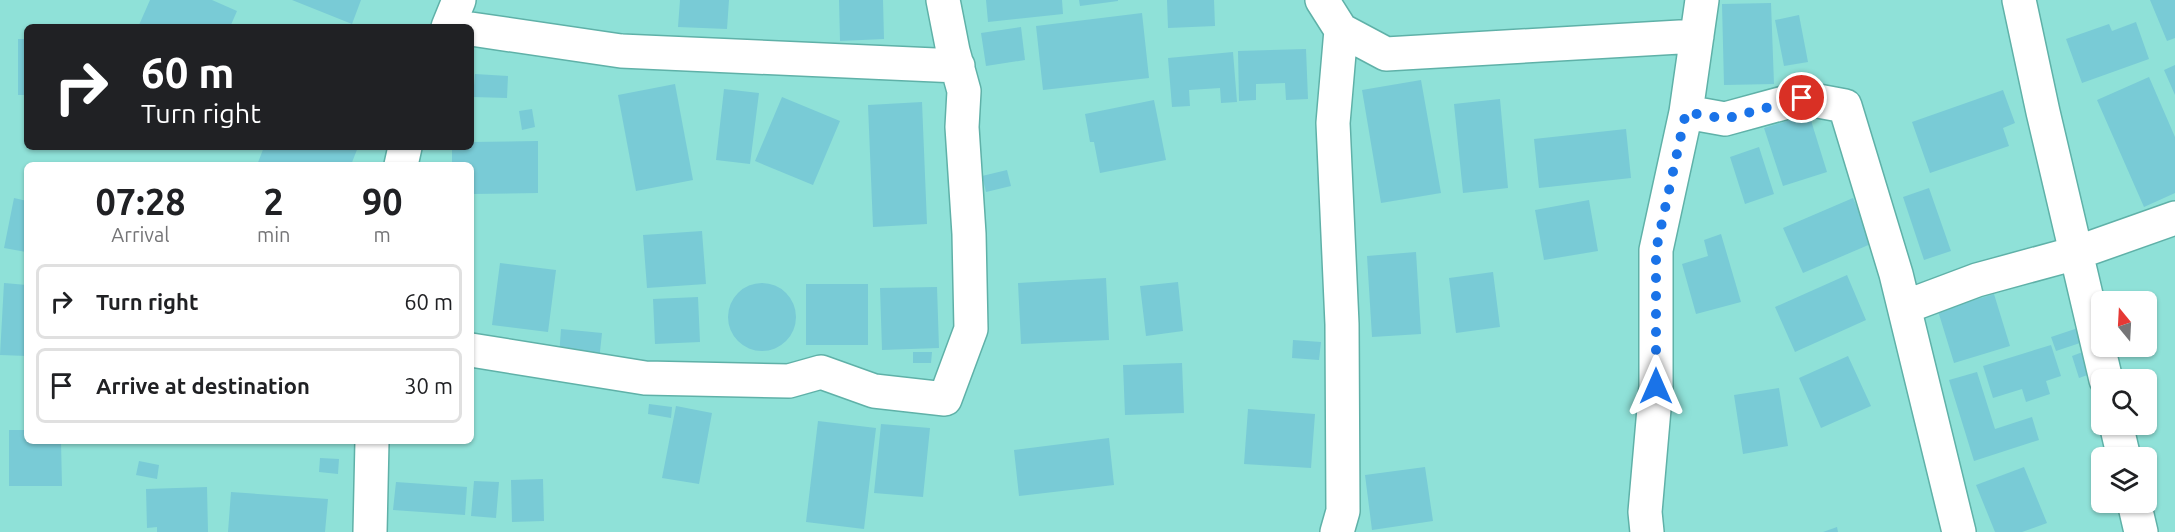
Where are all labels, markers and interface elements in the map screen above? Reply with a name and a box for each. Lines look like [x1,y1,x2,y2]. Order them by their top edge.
icon: right [42,48,120,126]
text: 60 m [141,49,235,96]
pin [1776,72,1827,123]
icon: arrive [1785,81,1818,114]
text: Turn right [141,98,261,128]
text: 07:28 [95,181,186,222]
text: 2 [264,181,284,222]
text: 90 [362,181,403,222]
text: Arrival [111,223,170,246]
text: min [257,223,291,246]
text: m [374,223,391,246]
icon: right [45,285,78,318]
text: Turn right [96,289,198,314]
text: 60 m [404,289,453,314]
north arrow [2091,291,2157,357]
map controls [2091,291,2157,513]
position arrow [1624,354,1688,418]
icon: arrive [45,369,78,402]
button: search [2091,369,2157,435]
text: Arrive at destination [96,373,310,398]
text: 30 m [404,373,453,398]
button: layers [2091,447,2157,513]

